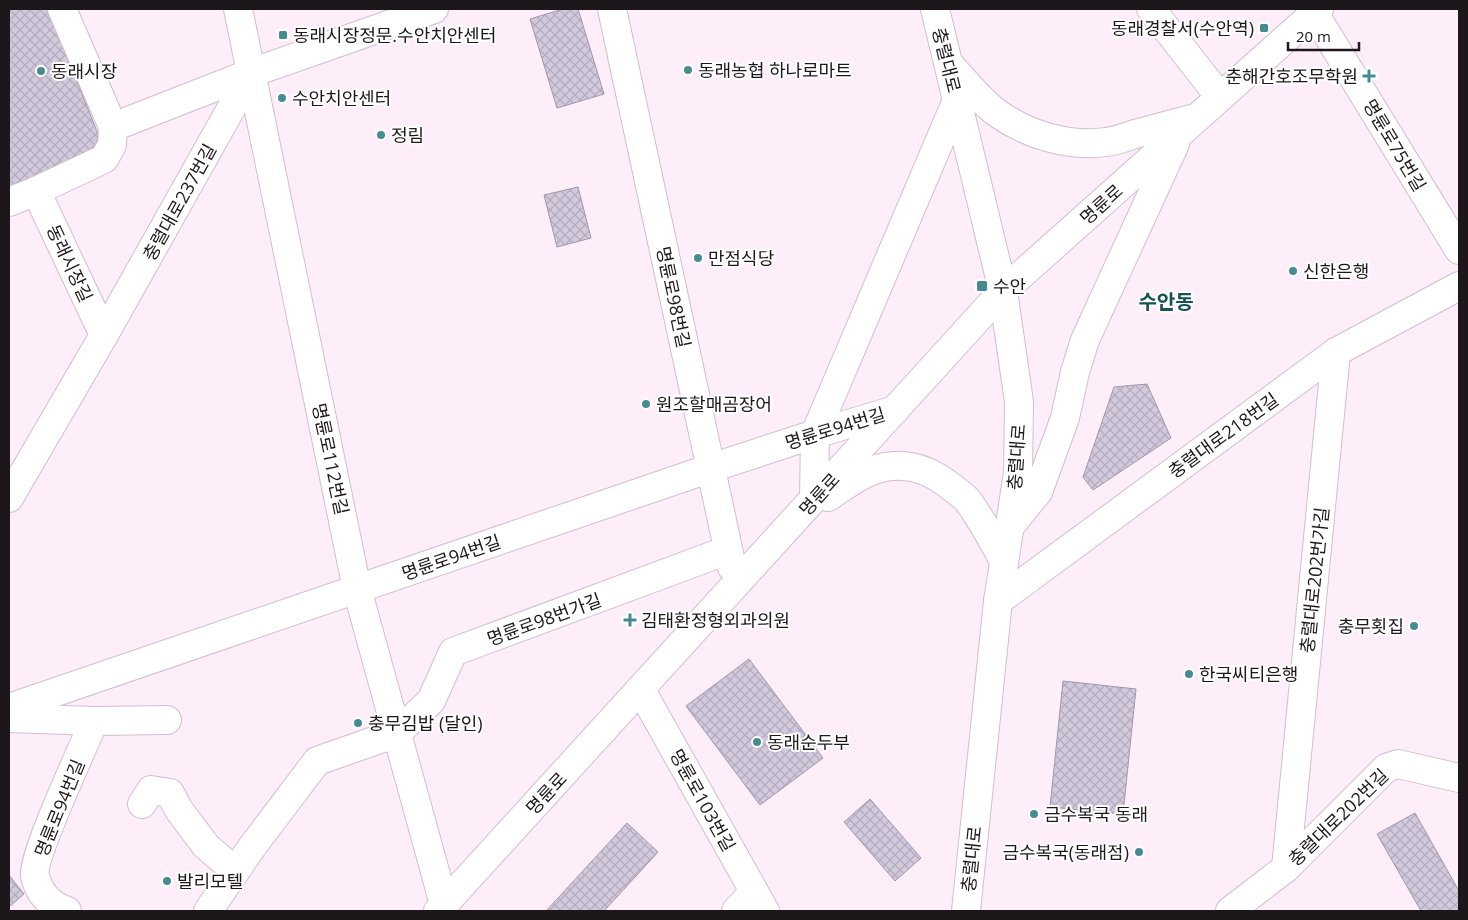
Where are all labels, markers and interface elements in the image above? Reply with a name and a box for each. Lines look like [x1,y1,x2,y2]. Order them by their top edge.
place label: 동래경찰서(수안역) [1111,16,1254,40]
scale bar [1288,20,1359,52]
marker: 동래경찰서(수안역) [1258,22,1270,34]
place label: 동래시장정문.수안치안센터 [293,23,496,47]
street label: 충렬대로 [927,25,967,95]
text: 20 m [1296,26,1331,46]
marker: 동래시장정문.수안치안센터 [277,29,289,41]
place label: 동래농협 하나로마트 [698,58,852,82]
place label: 동래시장 [51,59,117,83]
marker: 동래농협 하나로마트 [682,64,694,76]
place label: 춘해간호조무학원 [1226,64,1358,88]
marker: 동래시장 [35,65,47,77]
marker: 춘해간호조무학원 [1362,69,1376,83]
place label: 수안치안센터 [292,86,391,110]
marker: 수안치안센터 [276,92,288,104]
street label: 명륜로75번길 [1358,95,1432,195]
place label: 정림 [391,123,424,147]
marker: 정림 [375,129,387,141]
street label: 충렬대로237번길 [137,139,221,265]
street label: 명륜로 [1075,178,1127,230]
street label: 동래시장길 [42,220,98,306]
street label: 명륜로98번길 [652,244,696,350]
place label: 만점식당 [708,246,774,270]
marker: 만점식당 [692,252,704,264]
place label: 신한은행 [1303,259,1369,283]
marker: 신한은행 [1287,265,1299,277]
place label: 수안 [993,274,1026,298]
marker: 수안 [975,279,989,293]
district label: 수안동 [1138,288,1194,315]
street label: 충렬대로218번길 [1163,387,1283,483]
place label: 원조할매곰장어 [656,392,772,416]
marker: 원조할매곰장어 [640,398,652,410]
street label: 명륜로112번길 [307,401,355,517]
street label: 명륜로94번길 [782,401,888,455]
street label: 충렬대로 [1002,423,1030,491]
street label: 명륜로 [793,468,845,520]
street label: 충렬대로202번가길 [1294,506,1334,654]
street label: 명륜로94번길 [398,529,504,585]
street label: 명륜로98번가길 [484,587,604,651]
place label: 김태환정형외과의원 [641,608,790,632]
marker: 김태환정형외과의원 [623,613,637,627]
place label: 충무횟집 [1338,614,1404,638]
marker: 충무횟집 [1408,620,1420,632]
place label: 한국씨티은행 [1199,662,1298,686]
marker: 한국씨티은행 [1183,668,1195,680]
place label: 충무김밥 (달인) [368,711,483,735]
marker: 충무김밥 (달인) [352,717,364,729]
place label: 동래순두부 [767,730,850,754]
marker: 동래순두부 [751,736,763,748]
street label: 명륜로103번길 [665,744,741,856]
street label: 명륜로94번길 [29,756,89,860]
street label: 충렬대로202번길 [1283,763,1393,871]
street label: 명륜로 [520,767,572,819]
place label: 금수복국 동래 [1044,802,1148,826]
marker: 금수복국 동래 [1028,808,1040,820]
street label: 충렬대로 [956,825,986,893]
place label: 금수복국(동래점) [1002,840,1129,864]
marker: 금수복국(동래점) [1133,846,1145,858]
place label: 발리모텔 [177,869,243,893]
marker: 발리모텔 [161,875,173,887]

